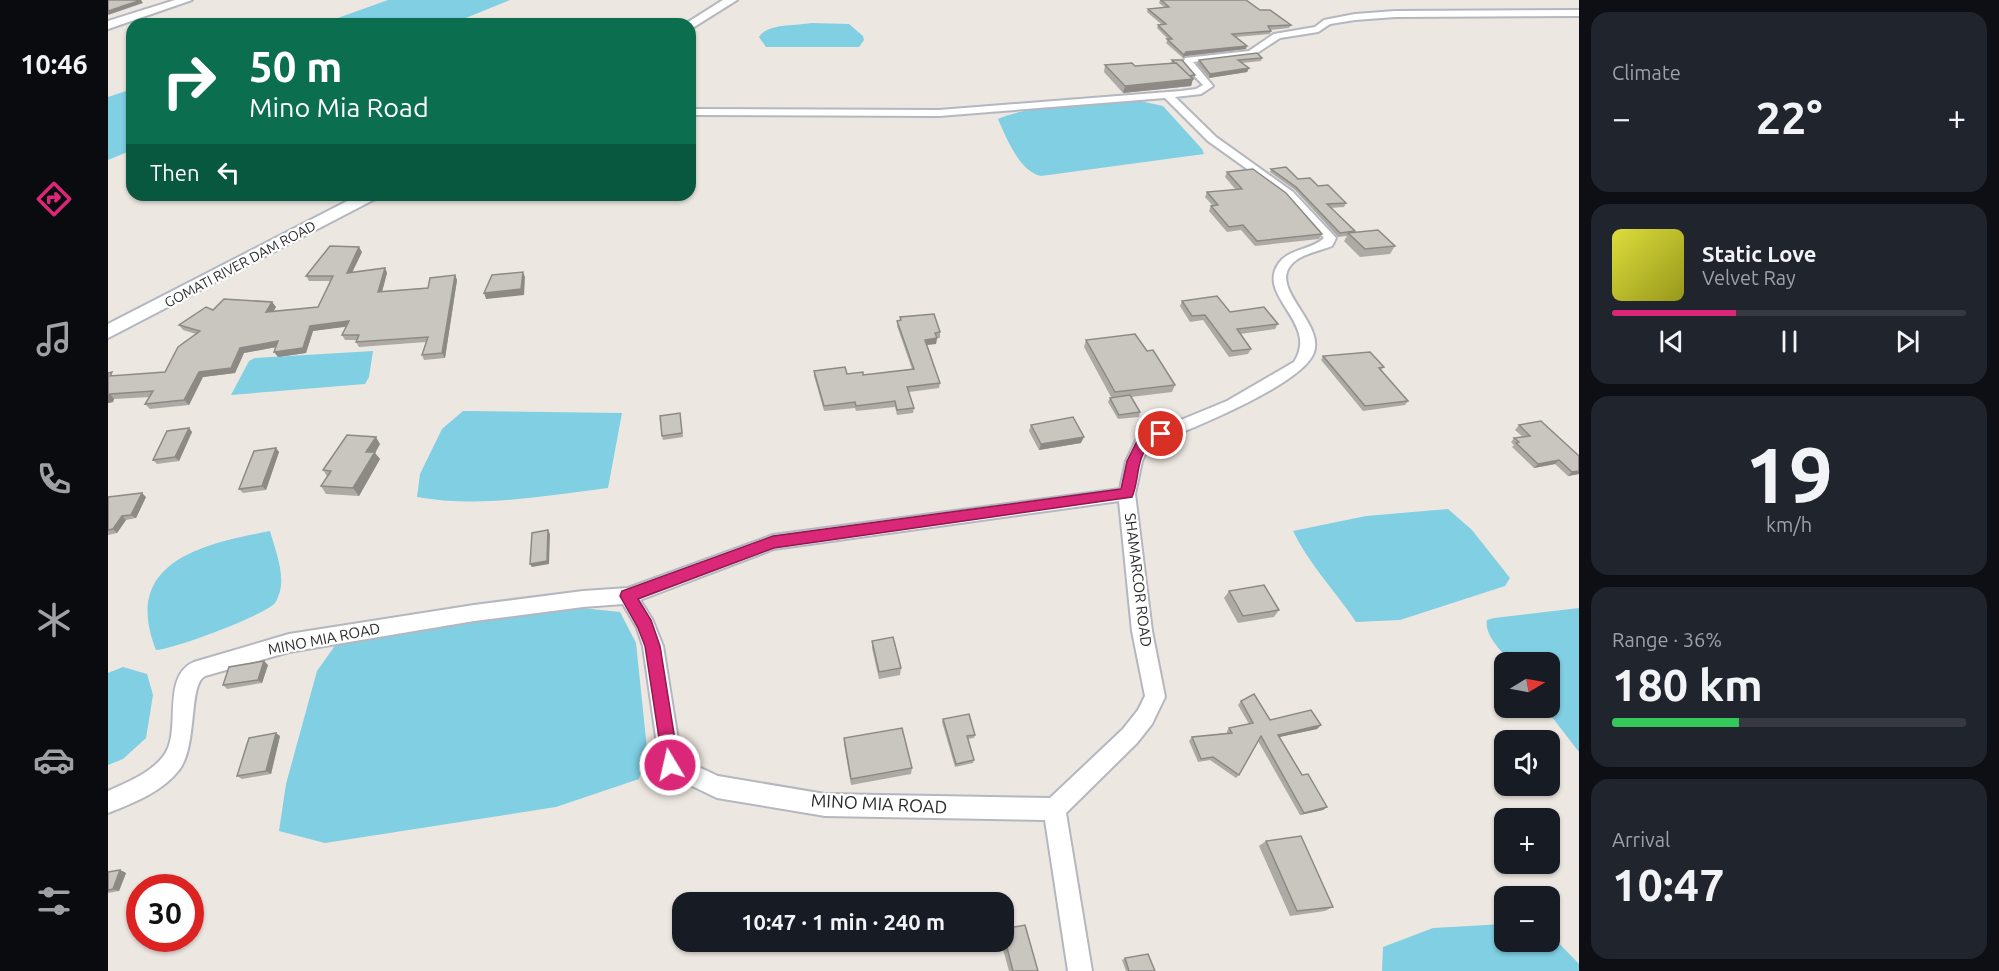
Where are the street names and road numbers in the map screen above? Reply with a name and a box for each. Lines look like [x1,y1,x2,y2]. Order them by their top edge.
street label: GOMATI RIVER DAM ROAD [162,217,318,311]
street label: SHAMARCOR ROAD [1122,512,1155,648]
street label: MINO MIA ROAD [266,619,381,658]
street label: MINO MIA ROAD [810,789,948,817]

